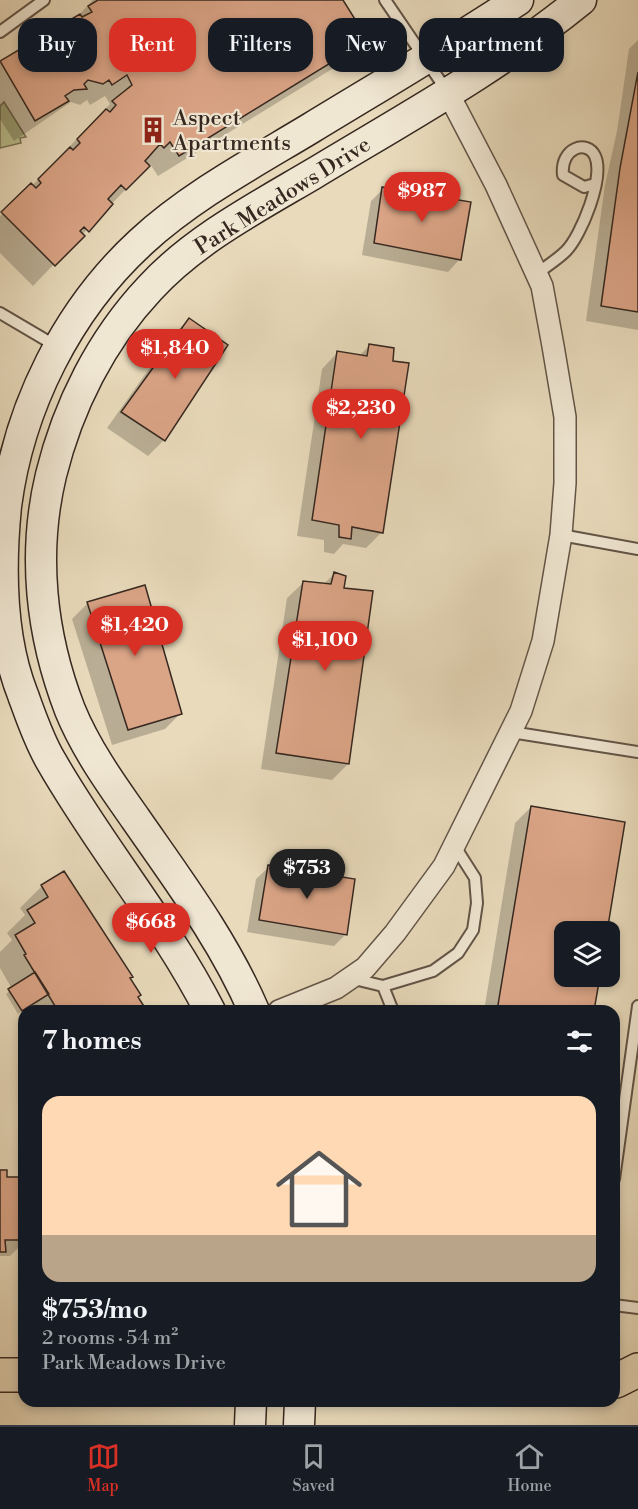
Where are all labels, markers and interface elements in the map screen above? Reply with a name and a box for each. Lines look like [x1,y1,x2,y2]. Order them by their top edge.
chip: Buy [18,18,97,72]
chip: Rent [109,18,196,72]
chip: Filters [208,18,313,72]
chip: New [325,18,407,72]
chip: Apartment [419,18,564,72]
place label: Aspect Apartments [172,105,291,157]
building icon: Aspect Apartments [138,115,168,145]
street label: Park Meadows Drive [190,131,376,261]
pin: $987 [386,172,458,223]
text: $987 [398,179,446,204]
pin: $1,840 [126,329,224,380]
text: $1,840 [141,336,209,361]
pin: $2,230 [312,389,410,440]
text: $2,230 [326,396,396,421]
pin: $1,420 [86,606,184,657]
text: $1,420 [101,613,169,638]
pin: $1,100 [276,621,374,672]
text: $1,100 [292,628,358,653]
pin: $753 [271,849,343,900]
text: $753 [283,856,331,881]
pin: $668 [115,903,187,954]
text: $668 [126,910,176,935]
map controls [554,921,620,987]
button: layers [554,921,620,987]
text: 7 homes [42,1025,142,1057]
icon: filters [563,1025,596,1058]
icon: home [265,1135,373,1243]
text: $753/mo [42,1294,148,1326]
text: 2 rooms · 54 m² [42,1326,178,1351]
text: Park Meadows Drive [42,1351,226,1376]
tab: Map [87,1440,120,1496]
tab: Saved [293,1440,335,1496]
tab: Home [508,1440,551,1496]

